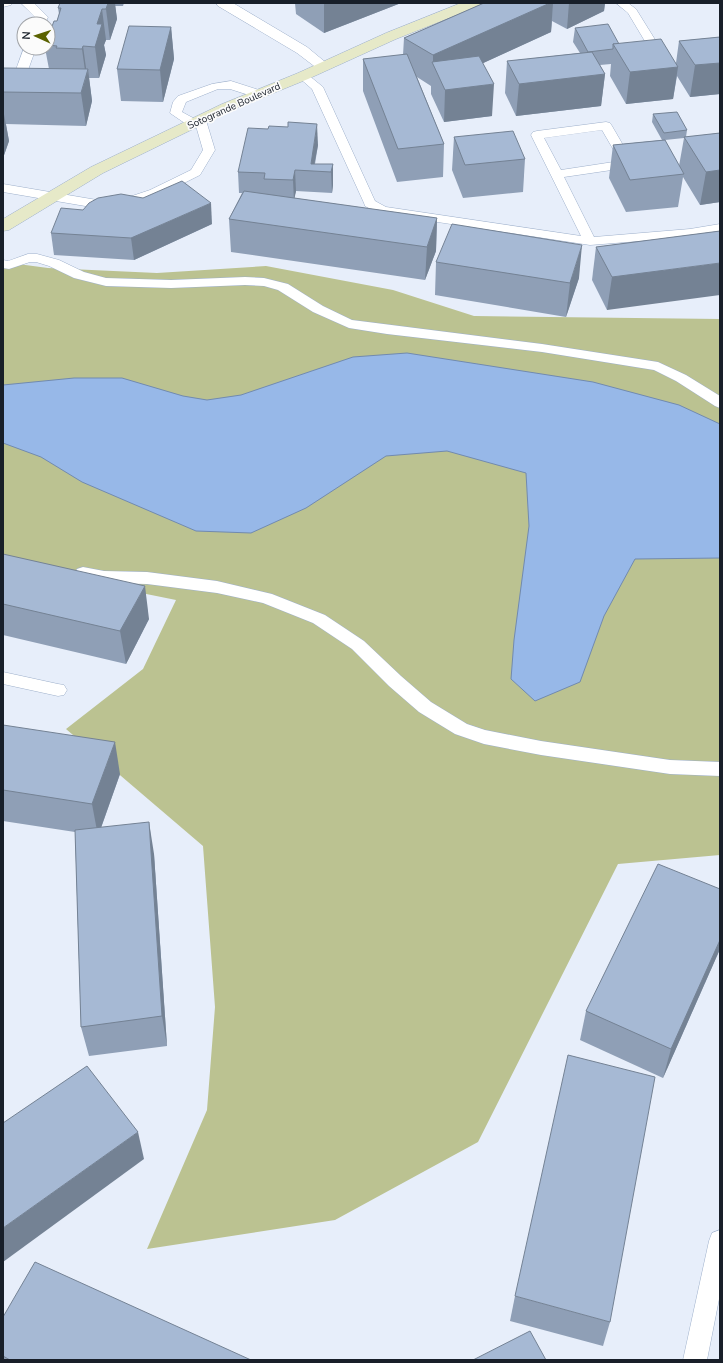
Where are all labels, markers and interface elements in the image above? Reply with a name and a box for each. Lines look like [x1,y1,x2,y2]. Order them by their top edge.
north arrow [16,16,56,56]
text: N [19,31,34,40]
street label: Sotogrande Boulevard [185,79,283,133]

